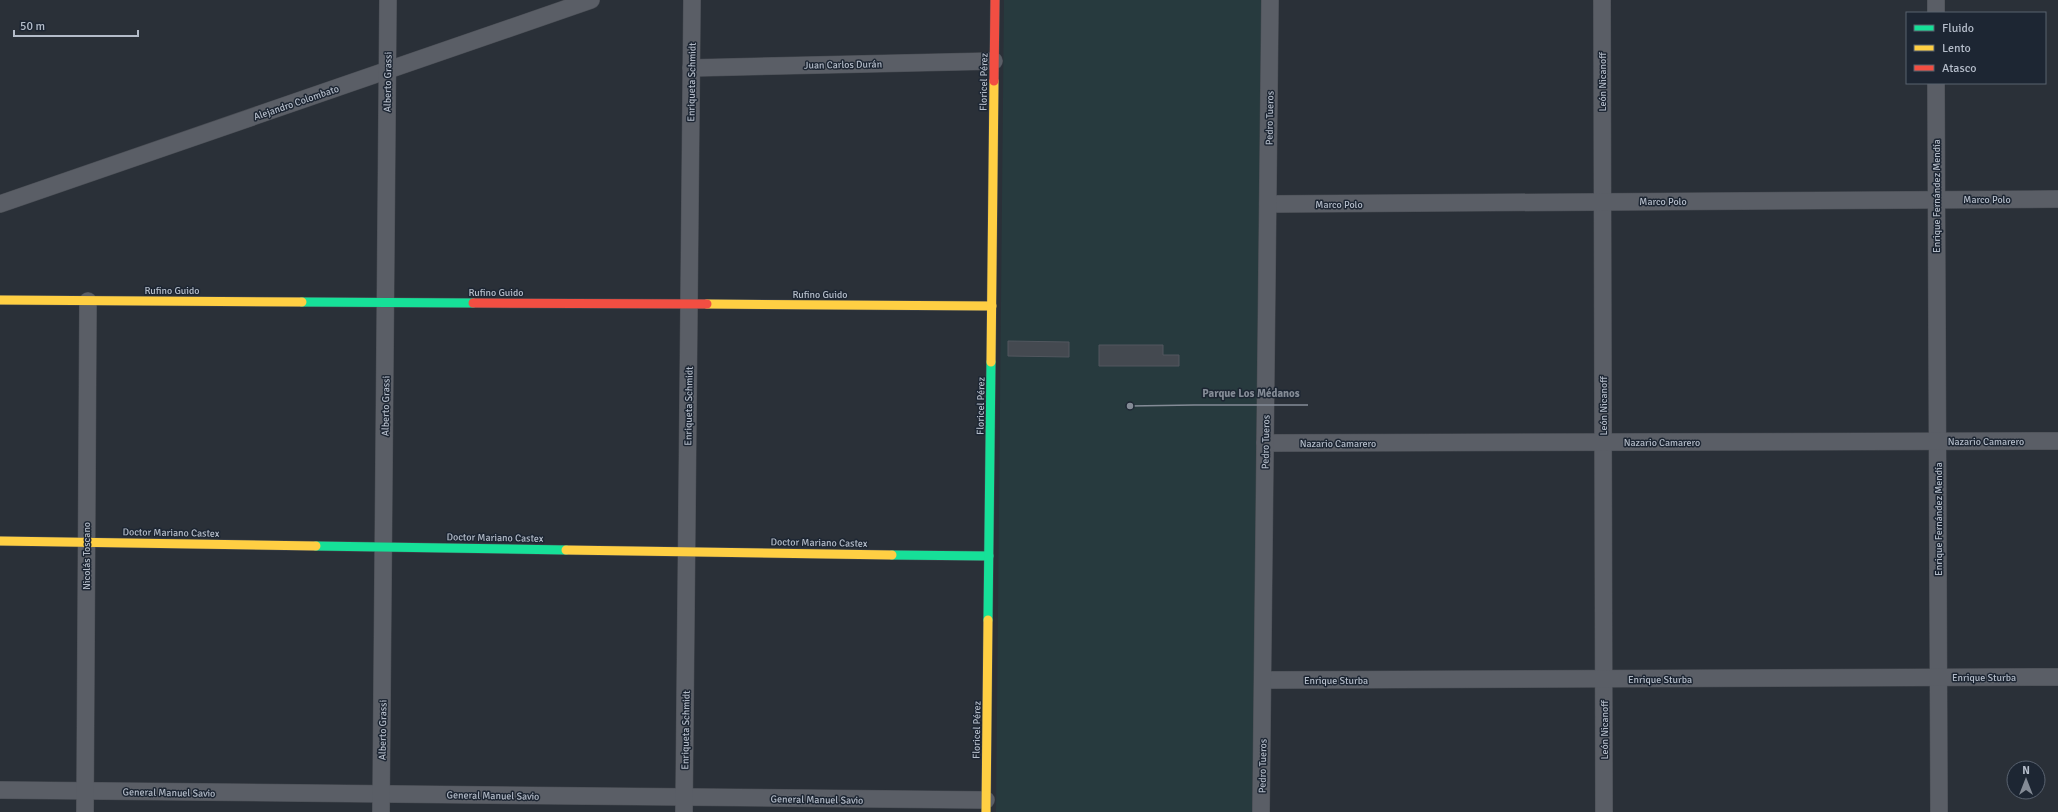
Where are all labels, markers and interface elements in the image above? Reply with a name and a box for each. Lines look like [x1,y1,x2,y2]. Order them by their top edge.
scale bar [14,12,138,38]
legend [1906,12,2046,84]
text: 50 m [20,19,45,34]
text: Fluido [1942,21,1974,36]
text: Lento [1942,41,1971,56]
street label: Enriqueta Schmidt [685,42,699,122]
street label: Alberto Grassi [381,52,395,112]
street label: Floricel Pérez [977,52,991,111]
street label: León Nicanoff [1597,52,1609,112]
street label: Juan Carlos Durán [804,58,882,72]
text: Atasco [1942,61,1977,76]
street label: Alejandro Colombato [252,83,341,123]
street label: Pedro Tueros [1264,90,1276,145]
street label: Enrique Fernández Mendía [1931,139,1943,253]
street label: Marco Polo [1963,194,2011,206]
street label: Marco Polo [1639,196,1687,208]
street label: Marco Polo [1315,199,1363,211]
street label: Rufino Guido [145,285,200,297]
street label: Rufino Guido [469,287,524,299]
street label: Rufino Guido [793,289,848,301]
street label: Enriqueta Schmidt [682,366,696,446]
street label: Alberto Grassi [379,376,393,436]
street label: Floricel Pérez [974,376,988,435]
street label: León Nicanoff [1598,376,1610,436]
callout: Parque Los Médanos [1194,382,1308,405]
text: Parque Los Médanos [1202,387,1300,400]
street label: Pedro Tueros [1260,414,1272,469]
street label: Nazario Camarero [1948,436,2024,448]
street label: Nazario Camarero [1624,437,1700,449]
street label: Nazario Camarero [1300,438,1376,450]
street label: Enrique Fernández Mendía [1933,462,1945,576]
street label: Nicolás Toscano [81,522,93,590]
street label: Doctor Mariano Castex [122,526,220,540]
street label: Doctor Mariano Castex [446,531,544,545]
street label: Doctor Mariano Castex [770,536,868,550]
street label: Enrique Sturba [1952,672,2016,684]
street label: Enrique Sturba [1628,674,1692,686]
street label: Enrique Sturba [1304,675,1368,687]
street label: Enriqueta Schmidt [679,690,693,770]
street label: Alberto Grassi [376,700,390,760]
street label: Floricel Pérez [970,700,984,759]
street label: León Nicanoff [1599,700,1611,760]
street label: Pedro Tueros [1257,738,1269,793]
north arrow [2006,760,2046,800]
text: N [2022,764,2030,777]
street label: General Manuel Savio [123,786,215,800]
street label: General Manuel Savio [447,789,539,803]
street label: General Manuel Savio [771,793,863,807]

